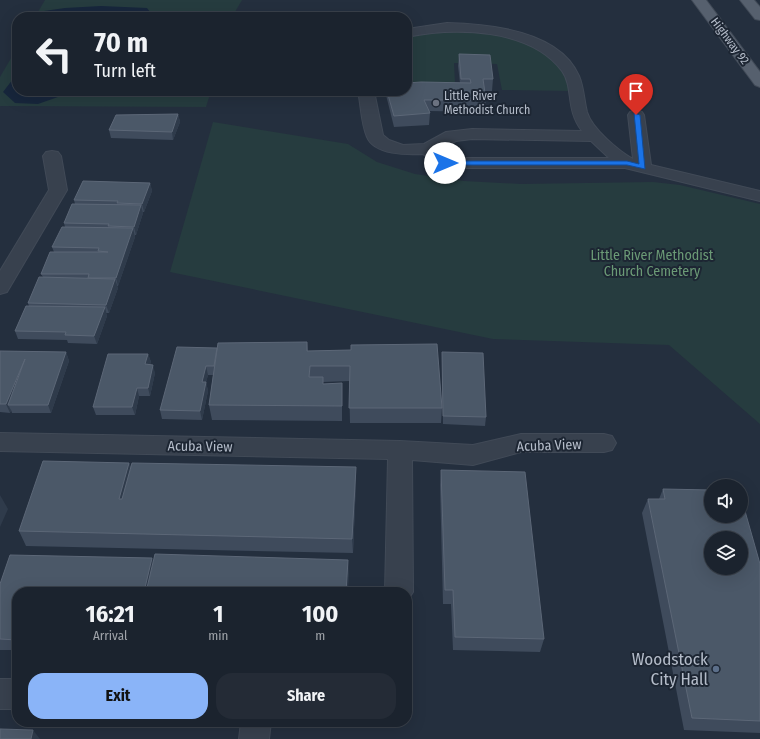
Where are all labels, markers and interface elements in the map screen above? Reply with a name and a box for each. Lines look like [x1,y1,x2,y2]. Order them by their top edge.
street label: Highway 92 [708,15,752,67]
text: 70 m [94,26,148,59]
icon: left [28,28,80,80]
text: Turn left [94,60,156,82]
pin [619,74,653,115]
icon: arrive [625,80,647,102]
place label: Little River Methodist Church [444,89,530,117]
marker: Little River Methodist Church [431,98,441,108]
position arrow [424,142,466,184]
park label: Little River Methodist Church Cemetery [591,247,714,280]
street label: Acuba View [516,436,582,455]
street label: Acuba View [167,437,233,456]
map controls [704,479,748,575]
button: sound [704,479,748,523]
button: layers [704,531,748,575]
text: 16:21 [86,600,135,628]
text: 1 [213,600,223,628]
text: 100 [302,600,338,628]
text: Arrival [93,628,127,643]
text: min [208,628,228,643]
text: m [315,628,325,643]
place label: Woodstock City Hall [632,649,709,690]
marker: Woodstock City Hall [711,664,721,674]
button: Exit [28,673,208,719]
button: Share [216,673,396,719]

